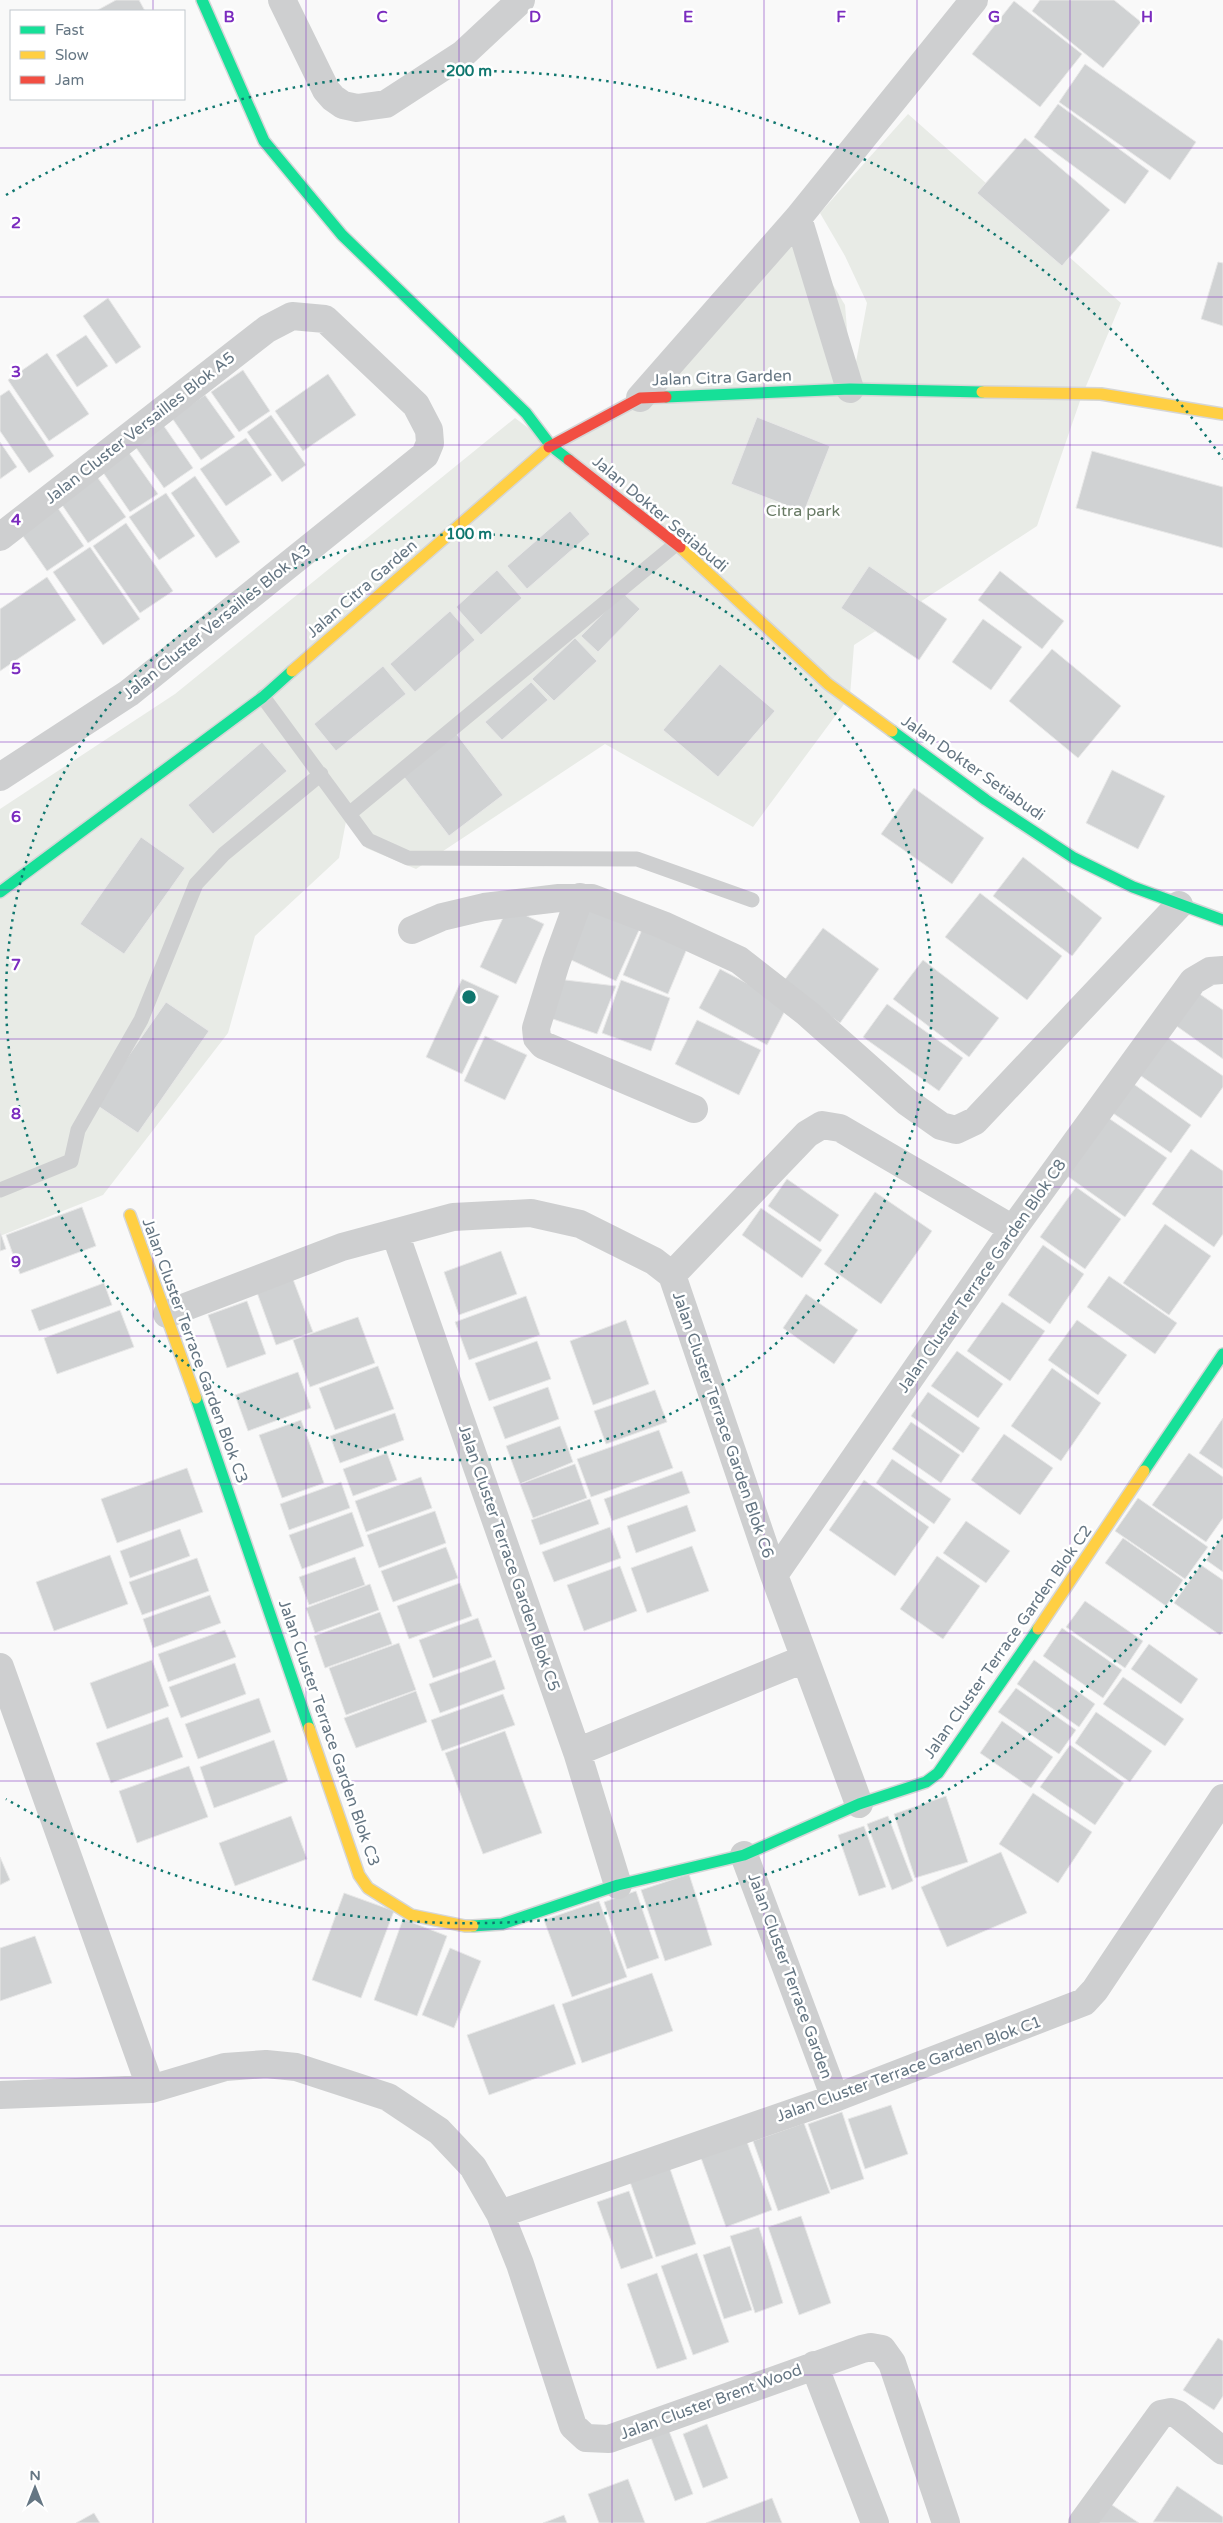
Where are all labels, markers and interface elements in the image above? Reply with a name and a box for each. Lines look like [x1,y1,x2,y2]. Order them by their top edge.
text: B [223,7,235,27]
text: C [376,7,388,27]
text: D [529,7,541,27]
text: E [683,7,693,27]
text: F [836,7,846,27]
text: G [988,7,1000,27]
text: H [1141,7,1153,27]
legend [10,10,185,100]
text: Fast [55,21,85,39]
text: Slow [55,46,89,64]
text: 200 m [446,62,492,80]
text: Jam [55,71,84,89]
text: 2 [11,213,21,233]
street label: Jalan Cluster Versailles Blok A5 [41,348,239,508]
text: 3 [11,362,21,382]
street label: Jalan Citra Garden [652,366,792,390]
street label: Jalan Dokter Setiabudi [588,451,732,577]
park label: Citra park [766,501,840,521]
text: 4 [11,510,21,530]
text: 100 m [446,525,492,543]
street label: Jalan Citra Garden [303,536,421,642]
street label: Jalan Cluster Versailles Blok A3 [119,540,315,704]
text: 5 [11,659,21,679]
street label: Jalan Dokter Setiabudi [897,711,1049,825]
text: 6 [11,807,21,827]
text: 7 [11,955,21,975]
centre of rings [460,988,478,1006]
text: 8 [11,1104,21,1124]
street label: Jalan Cluster Terrace Garden Blok C8 [893,1155,1071,1397]
street label: Jalan Cluster Terrace Garden Blok C3 [138,1216,252,1486]
text: 9 [11,1252,21,1272]
street label: Jalan Cluster Terrace Garden Blok C6 [668,1289,778,1561]
street label: Jalan Cluster Terrace Garden Blok C5 [454,1422,564,1694]
street label: Jalan Cluster Terrace Garden Blok C2 [919,1521,1097,1763]
street label: Jalan Cluster Terrace Garden Blok C3 [274,1597,384,1869]
street label: Jalan Cluster Terrace Garden [743,1870,837,2082]
street label: Jalan Cluster Terrace Garden Blok C1 [774,2012,1044,2126]
street label: Jalan Cluster Brent Wood [617,2360,805,2444]
north arrow [10,2463,60,2513]
text: N [29,2467,41,2484]

